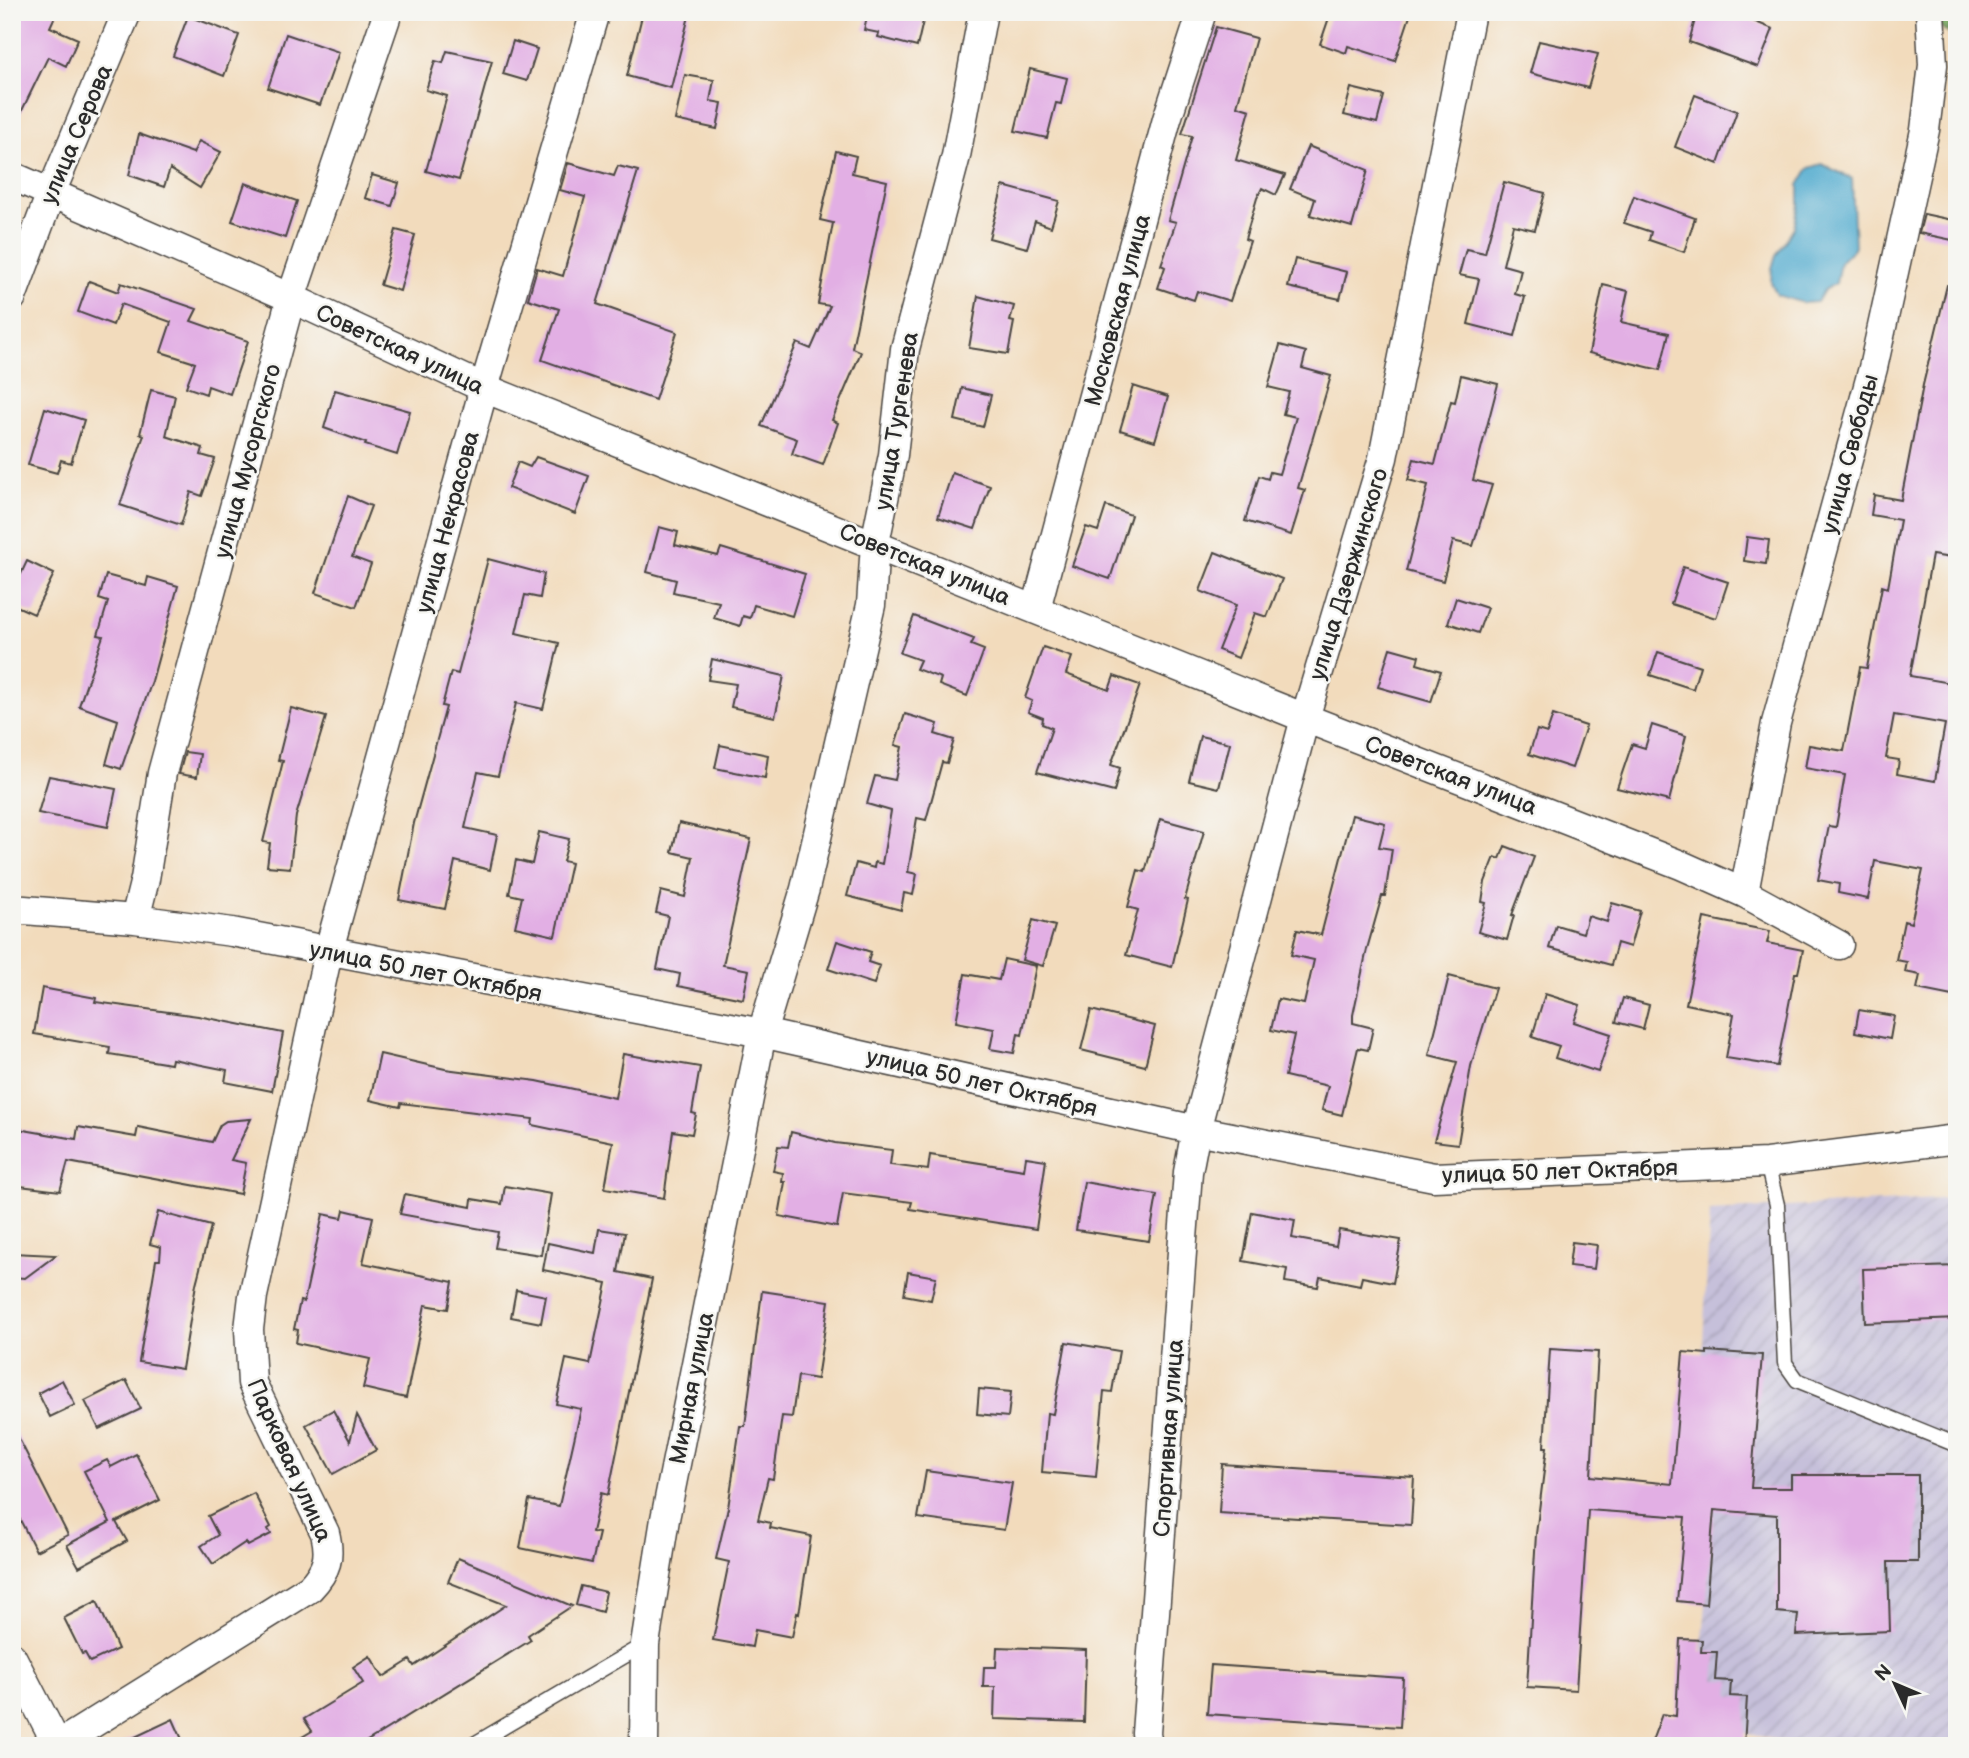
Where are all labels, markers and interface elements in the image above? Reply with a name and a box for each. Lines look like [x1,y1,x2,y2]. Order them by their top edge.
street label: улица Серова [35,60,119,208]
street label: Московская улица [1079,211,1157,409]
street label: Советская улица [311,299,488,401]
street label: улица Тургенева [869,330,925,512]
street label: улица Мусоргского [209,361,287,561]
street label: улица Свободы [1815,371,1885,537]
street label: улица Некрасова [410,428,486,616]
street label: улица Дзержинского [1303,465,1395,684]
street label: Советская улица [835,518,1015,612]
street label: Советская улица [1361,730,1541,822]
street label: улица 50 лет Октября [307,936,544,1008]
street label: улица 50 лет Октября [864,1043,1100,1123]
street label: улица 50 лет Октября [1442,1154,1679,1190]
street label: Мирная улица [664,1309,721,1467]
street label: Спортивная улица [1148,1338,1190,1538]
street label: Парковая улица [241,1374,338,1547]
north arrow [1860,1650,1930,1720]
text: N [1871,1660,1897,1686]

